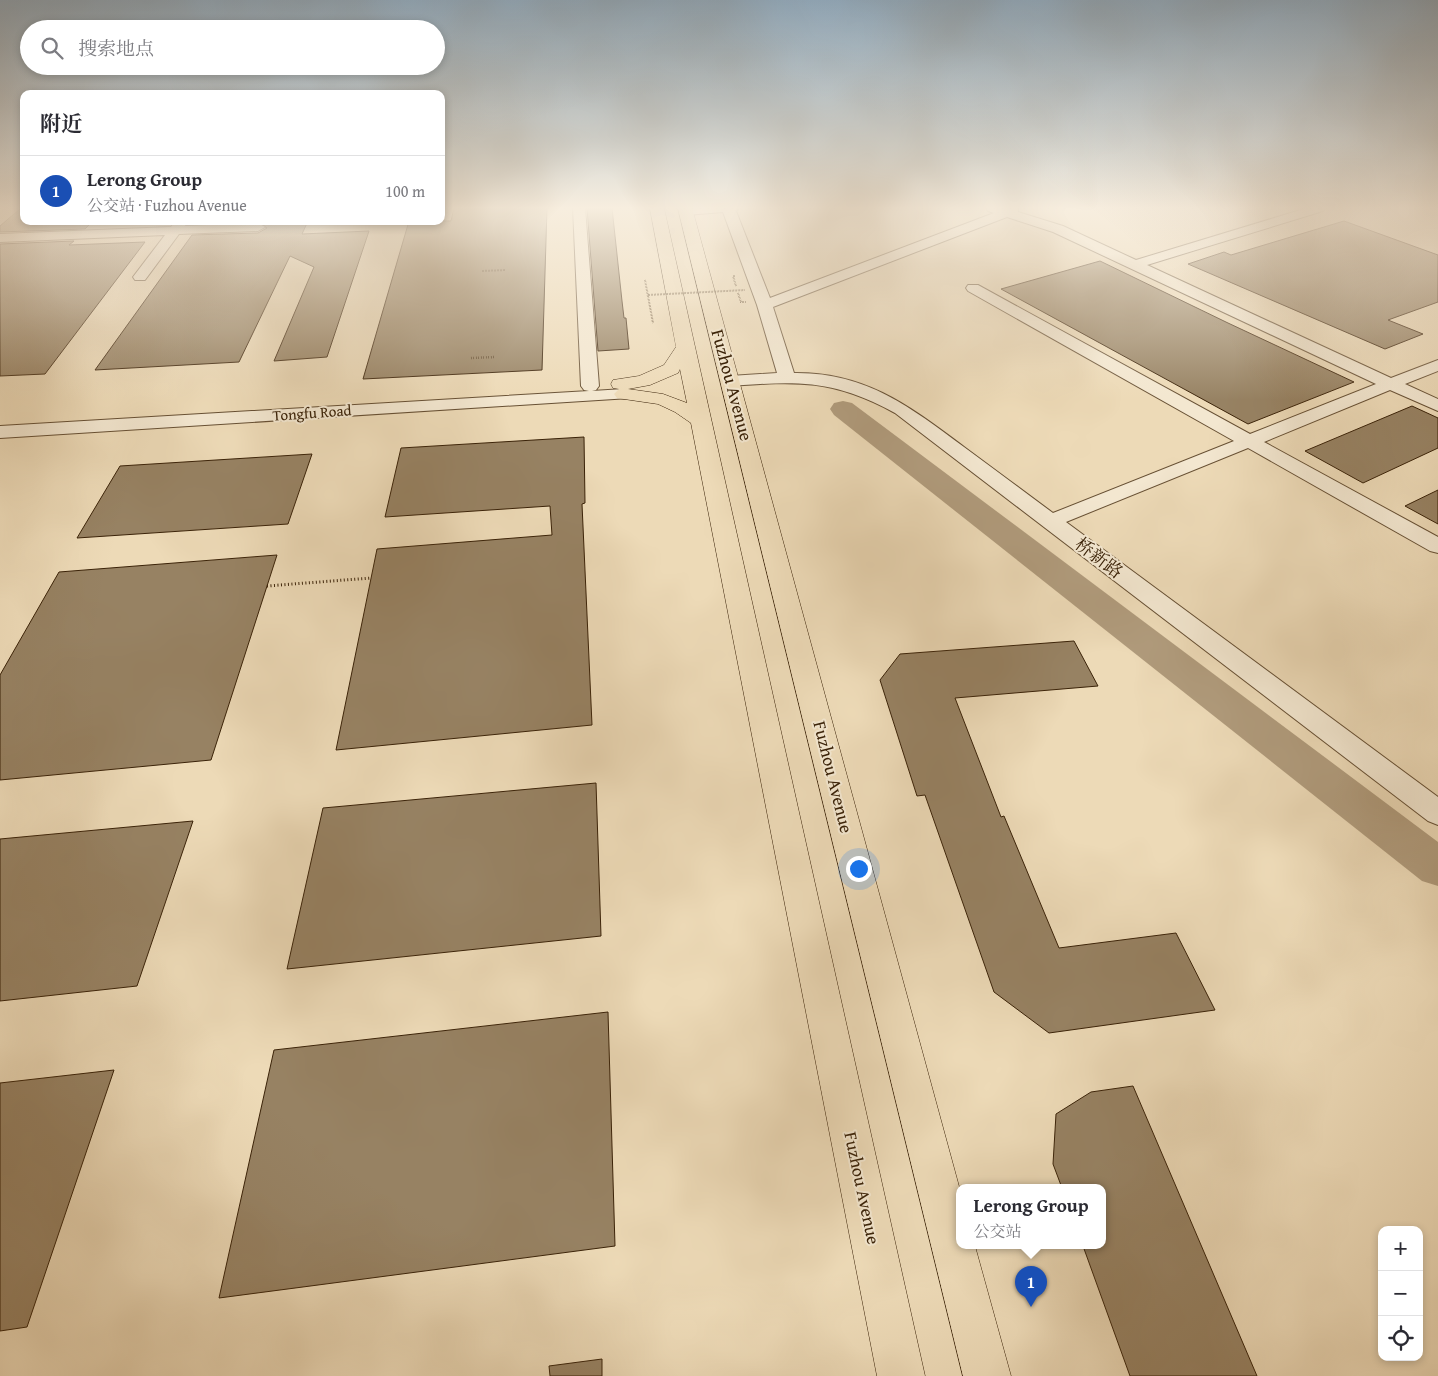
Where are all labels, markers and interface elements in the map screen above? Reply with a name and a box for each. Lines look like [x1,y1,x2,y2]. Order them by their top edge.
search box [20,20,445,75]
icon: search [38,34,66,62]
text: 搜索地点 [78,34,154,62]
text: 附近 [40,108,82,139]
text: Lerong Group [87,165,202,193]
text: 1 [52,179,60,203]
text: 100 m [385,179,425,203]
text: 公交站 · Fuzhou Avenue [87,193,247,217]
street label: Fuzhou Avenue [705,326,760,444]
street label: Tongfu Road [272,399,352,426]
street label: 桥新路 [1070,531,1129,585]
street label: Fuzhou Avenue [807,718,860,836]
your location [846,856,872,882]
street label: Fuzhou Avenue [837,1129,888,1247]
popup [956,1184,1106,1249]
text: Lerong Group [974,1191,1089,1219]
text: 公交站 [974,1219,1022,1243]
map controls [1378,1226,1423,1361]
button: + [1378,1226,1423,1271]
pin: 1 [1015,1266,1047,1307]
button: − [1378,1271,1423,1316]
button: locate [1378,1316,1423,1361]

